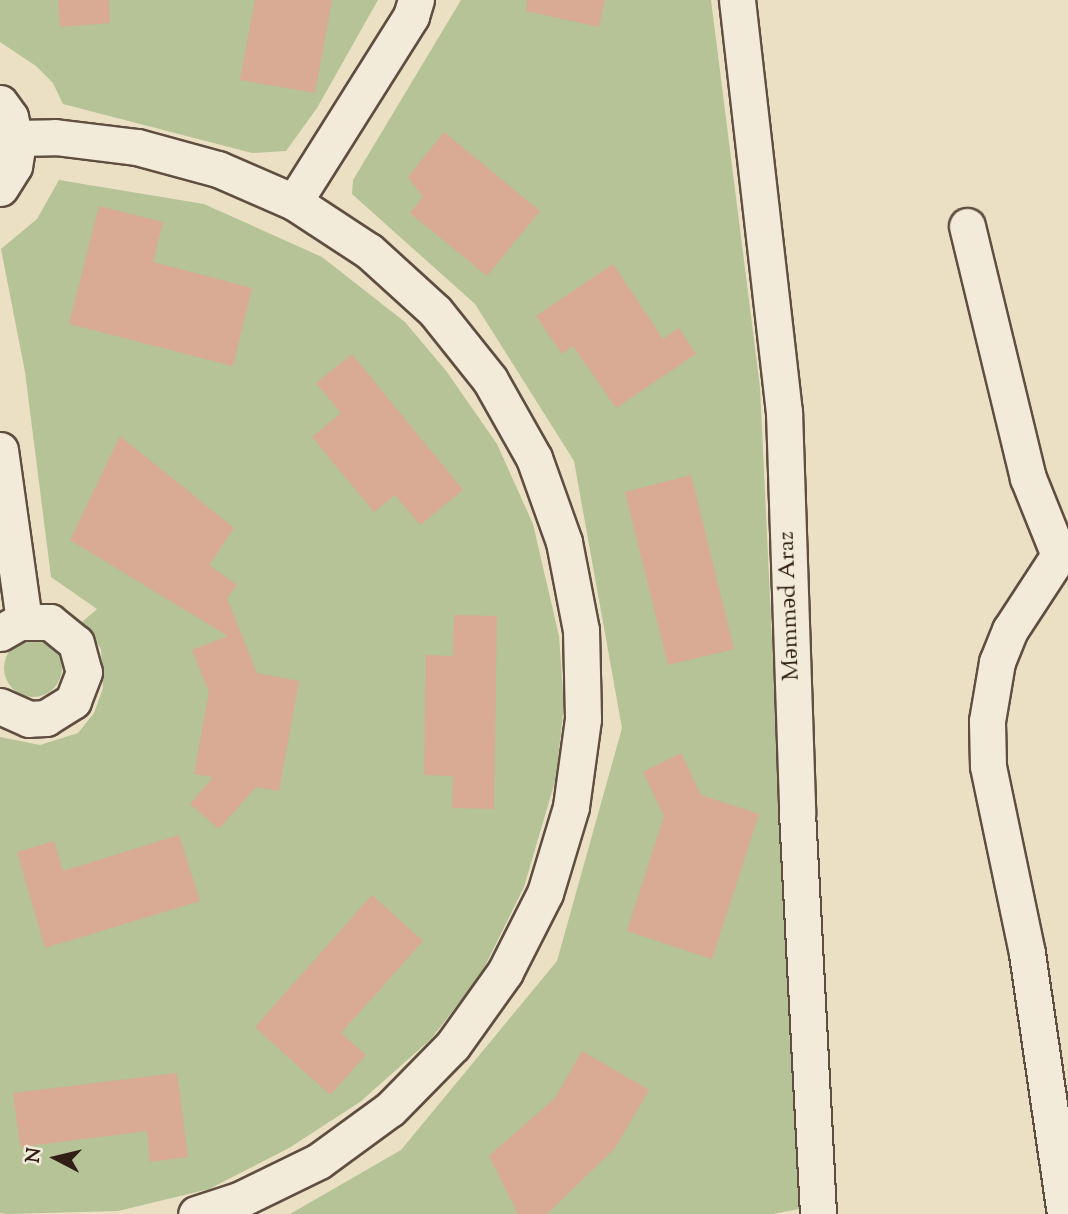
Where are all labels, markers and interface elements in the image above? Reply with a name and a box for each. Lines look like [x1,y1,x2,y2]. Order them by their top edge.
street label: Məmməd Araz [773,531,807,681]
north arrow [21,1123,91,1193]
text: N [20,1146,49,1165]

